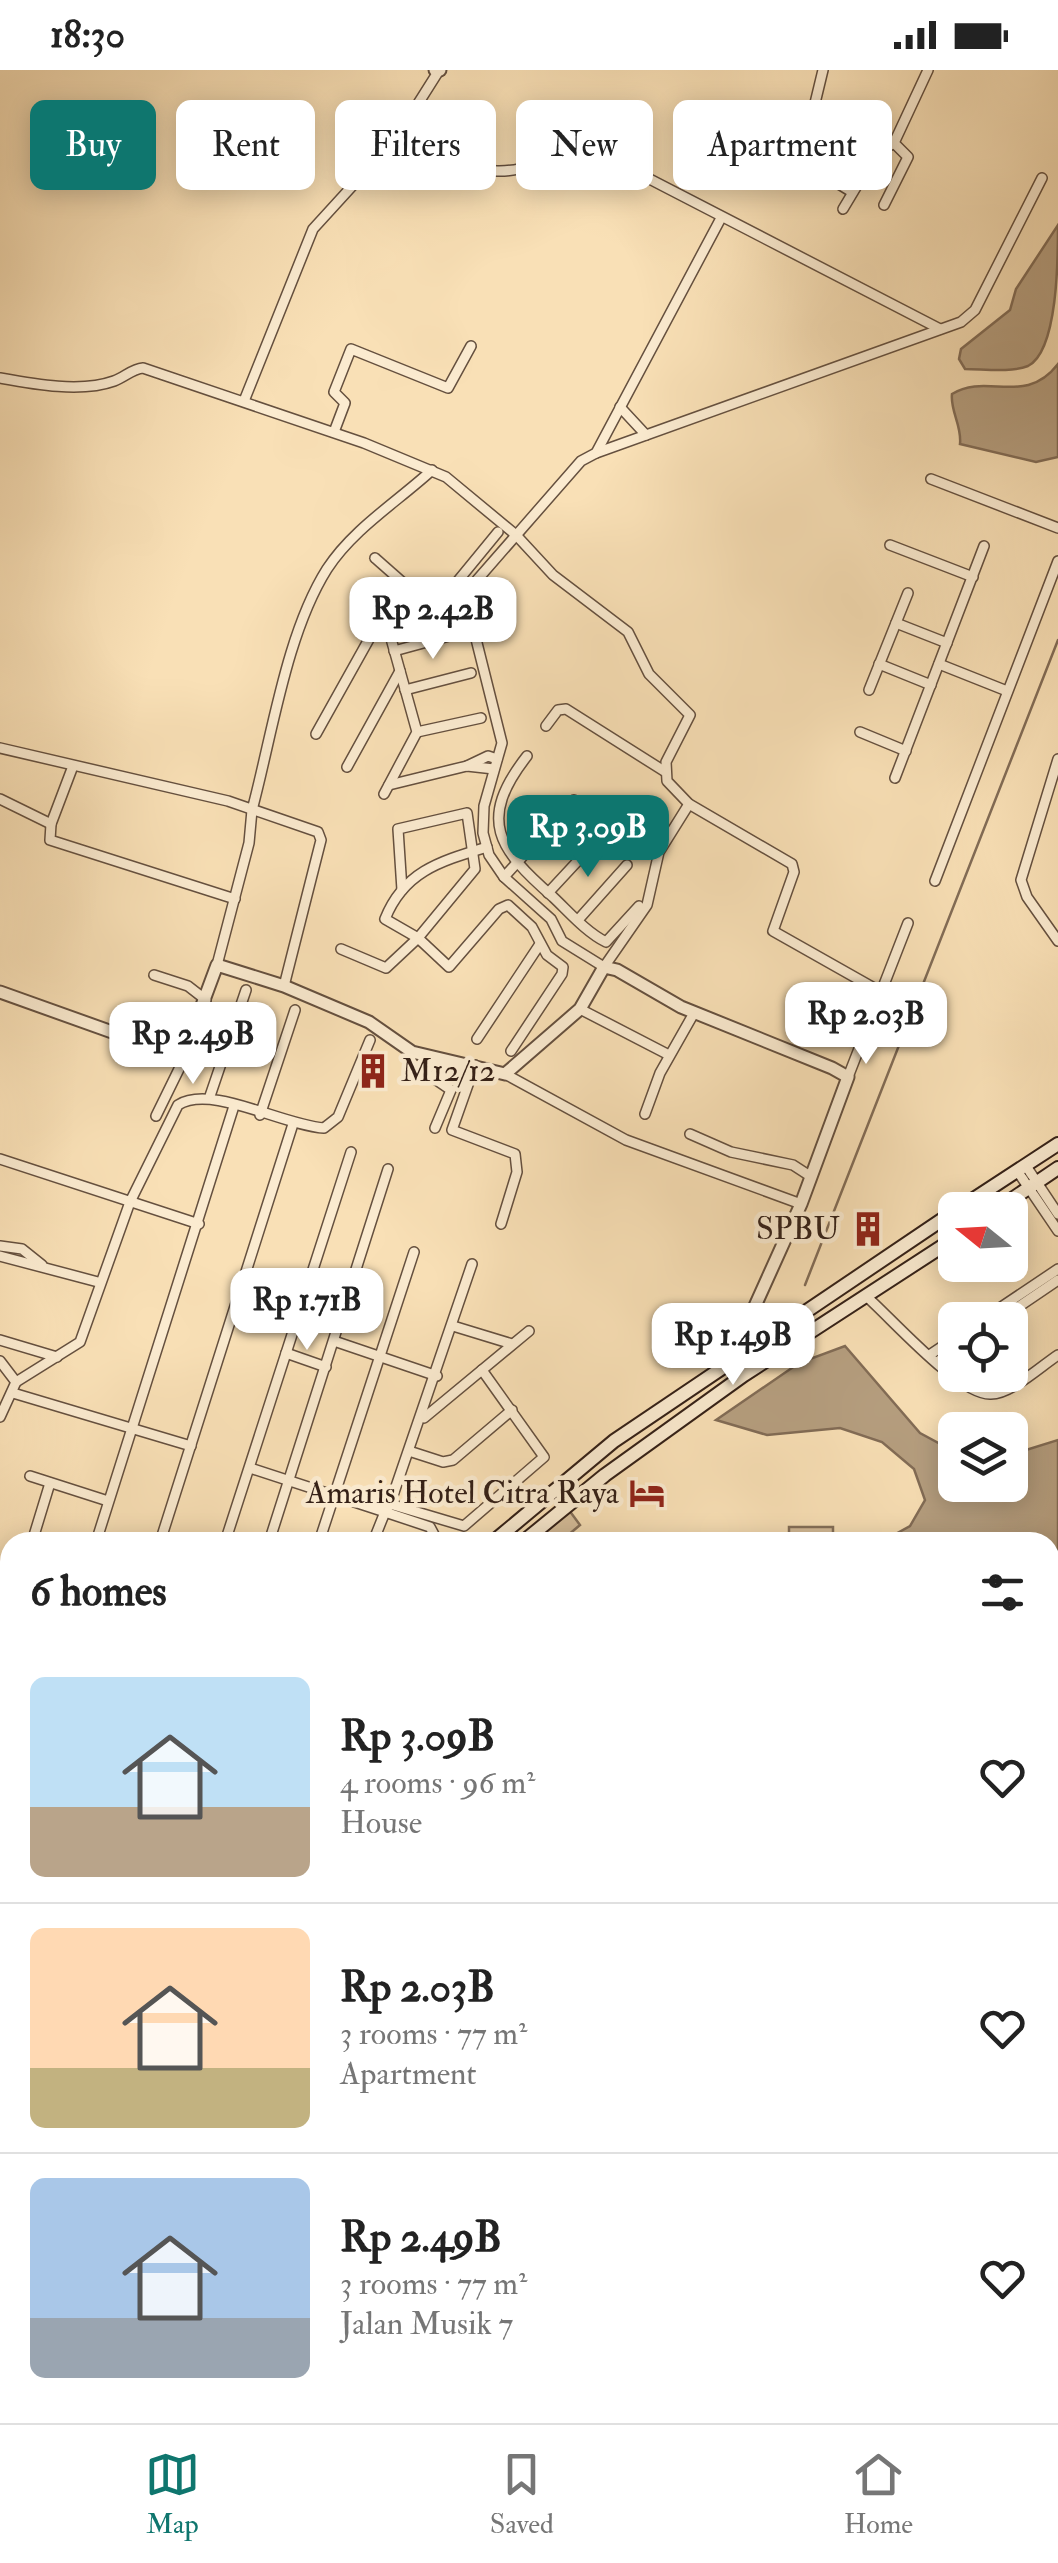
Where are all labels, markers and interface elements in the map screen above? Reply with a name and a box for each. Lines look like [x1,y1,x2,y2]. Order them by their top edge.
text: 18:30 [50,11,125,59]
chip: Buy [30,100,156,190]
chip: Rent [176,100,315,190]
chip: Filters [335,100,496,190]
chip: New [516,100,653,190]
chip: Apartment [673,100,892,190]
pin: Rp 2.42B [330,577,536,662]
text: Rp 2.42B [371,589,495,629]
pin: Rp 3.09B [485,795,691,880]
text: Rp 3.09B [529,807,647,847]
pin: Rp 2.03B [763,982,969,1067]
text: Rp 2.03B [807,994,925,1034]
pin: Rp 2.49B [90,1002,296,1087]
text: Rp 2.49B [131,1014,255,1054]
place label: M12/12 [401,1051,496,1091]
building icon: M12/12 [354,1052,392,1090]
north arrow [938,1192,1028,1282]
map controls [938,1192,1028,1502]
place label: SPBU [756,1209,840,1249]
building icon: SPBU [849,1210,887,1248]
pin: Rp 1.71B [204,1268,410,1353]
text: Rp 1.71B [252,1280,362,1320]
button: locate [938,1302,1028,1392]
pin: Rp 1.49B [630,1303,836,1388]
text: Rp 1.49B [674,1315,792,1355]
button: layers [938,1412,1028,1502]
place label: Amaris Hotel Citra Raya [305,1473,620,1513]
hotel icon: Amaris Hotel Citra Raya [628,1474,666,1512]
icon: filters [975,1565,1030,1620]
text: 6 homes [30,1566,167,1618]
text: Rp 3.09B [340,1711,495,1763]
icon: home [110,1717,230,1837]
icon: heart [975,1750,1030,1805]
text: 4 rooms · 96 m² [340,1763,535,1803]
text: House [340,1803,422,1843]
text: Rp 2.03B [340,1962,495,2014]
icon: home [110,1968,230,2088]
icon: heart [975,2001,1030,2056]
text: 3 rooms · 77 m² [340,2014,527,2054]
text: Apartment [340,2054,477,2094]
text: Rp 2.49B [340,2212,502,2264]
icon: home [110,2218,230,2338]
icon: heart [975,2251,1030,2306]
text: 3 rooms · 77 m² [340,2264,527,2304]
text: Jalan Musik 7 [340,2304,513,2344]
tab: Map [145,2447,200,2542]
tab: Saved [490,2447,554,2542]
tab: Home [844,2447,913,2542]

